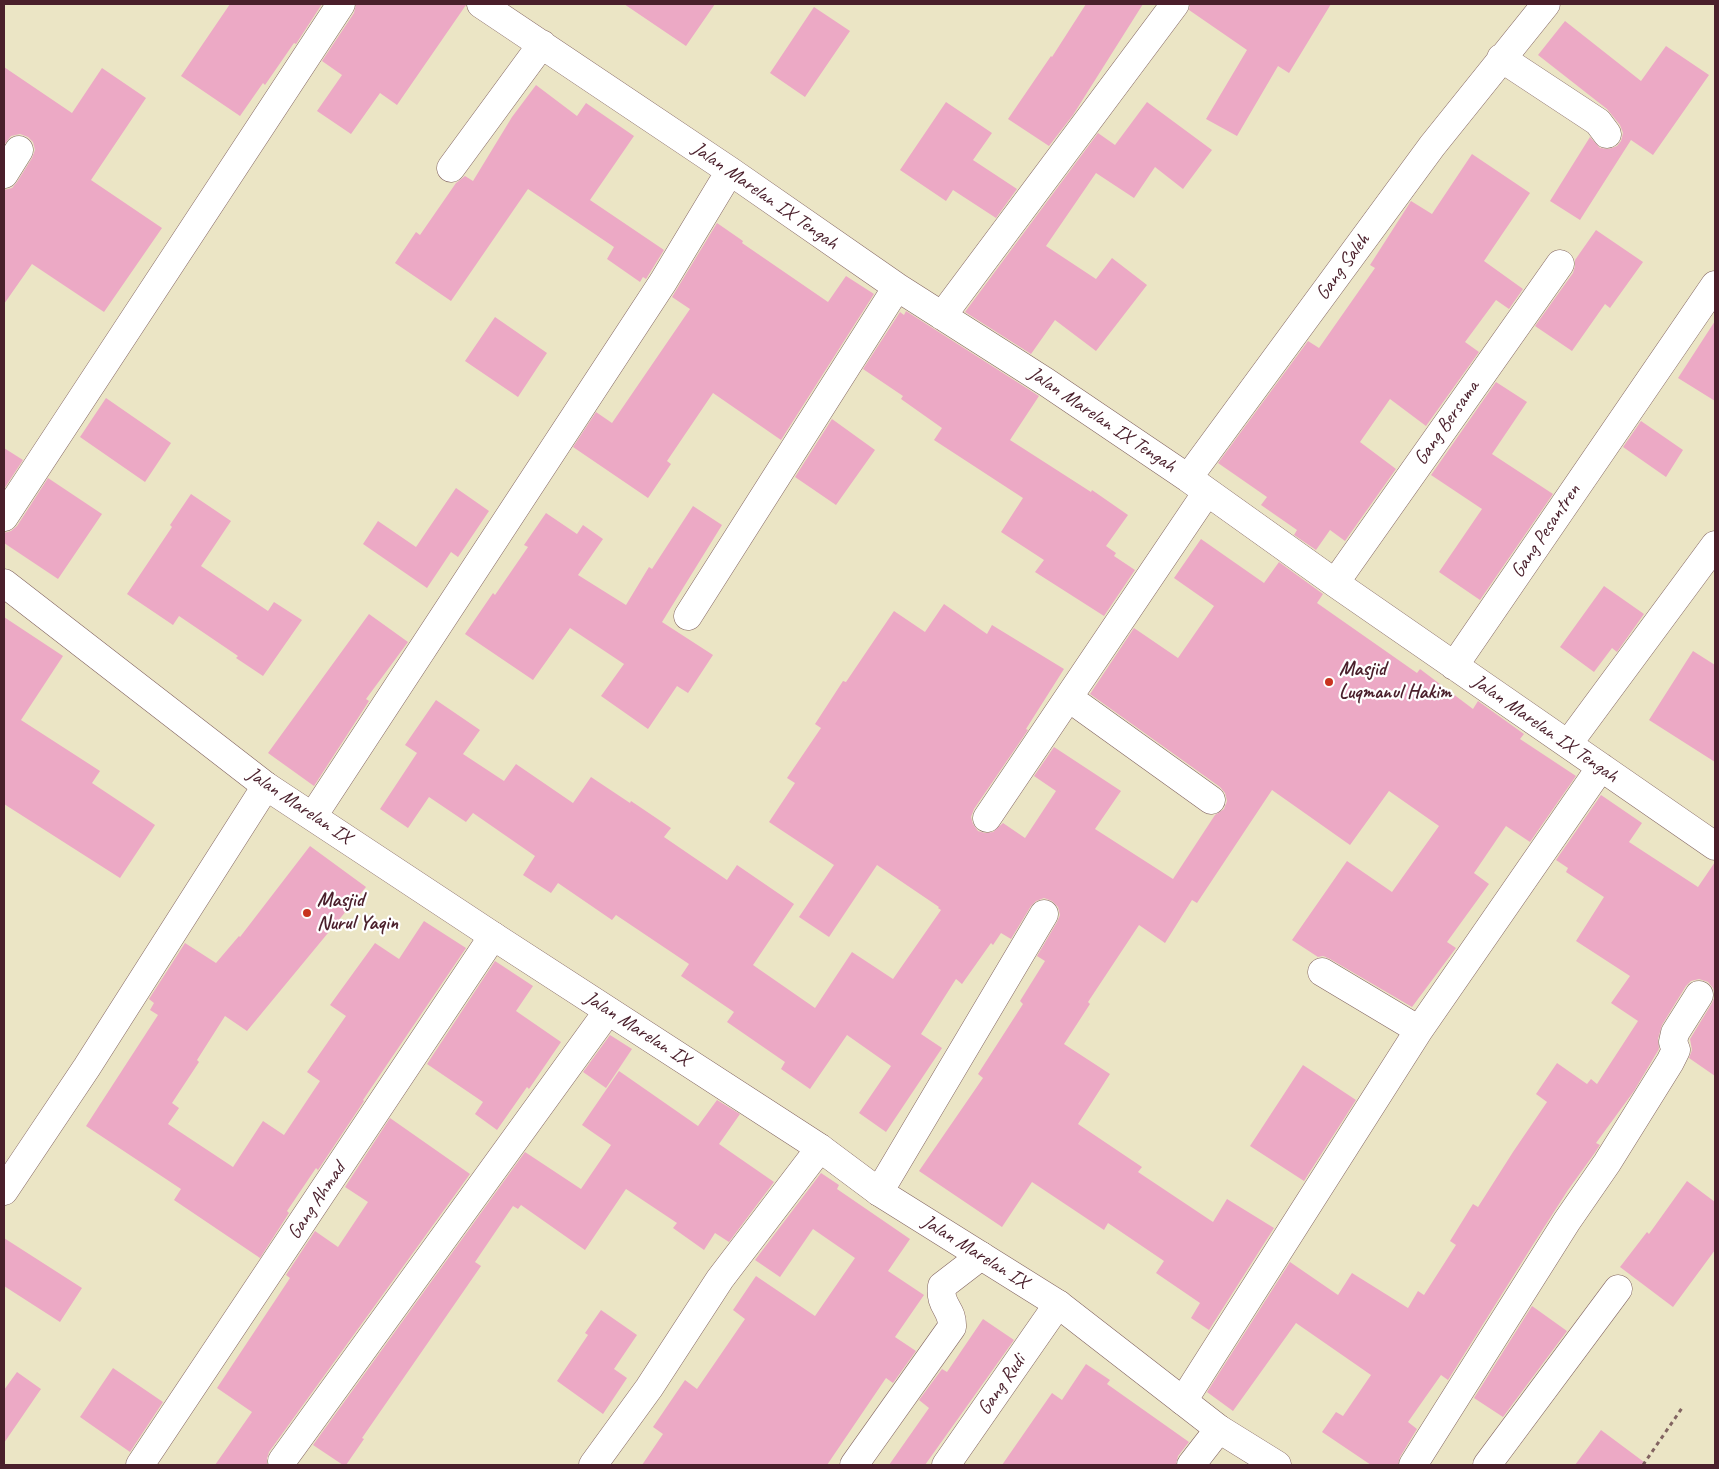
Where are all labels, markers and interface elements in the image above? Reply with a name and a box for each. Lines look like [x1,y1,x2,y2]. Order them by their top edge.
street label: Jalan Marelan IX Tengah [687,137,843,255]
street label: Gang Saleh [1311,229,1375,305]
street label: Jalan Marelan IX Tengah [1024,362,1180,478]
street label: Gang Bersama [1409,376,1485,470]
street label: Gang Pesantren [1506,480,1586,582]
place label: Masjid Luqmanul Hakim [1339,658,1451,705]
street label: Jalan Marelan IX Tengah [1467,670,1623,788]
marker: Masjid Luqmanul Hakim [1323,676,1335,688]
street label: Jalan Marelan IX [242,762,356,850]
place label: Masjid Nurul Yaqin [317,889,398,936]
marker: Masjid Nurul Yaqin [301,907,313,919]
street label: Jalan Marelan IX [580,986,694,1072]
street label: Gang Ahmad [283,1158,351,1244]
street label: Jalan Marelan IX [917,1210,1033,1294]
street label: Gang Rudi [973,1350,1031,1420]

